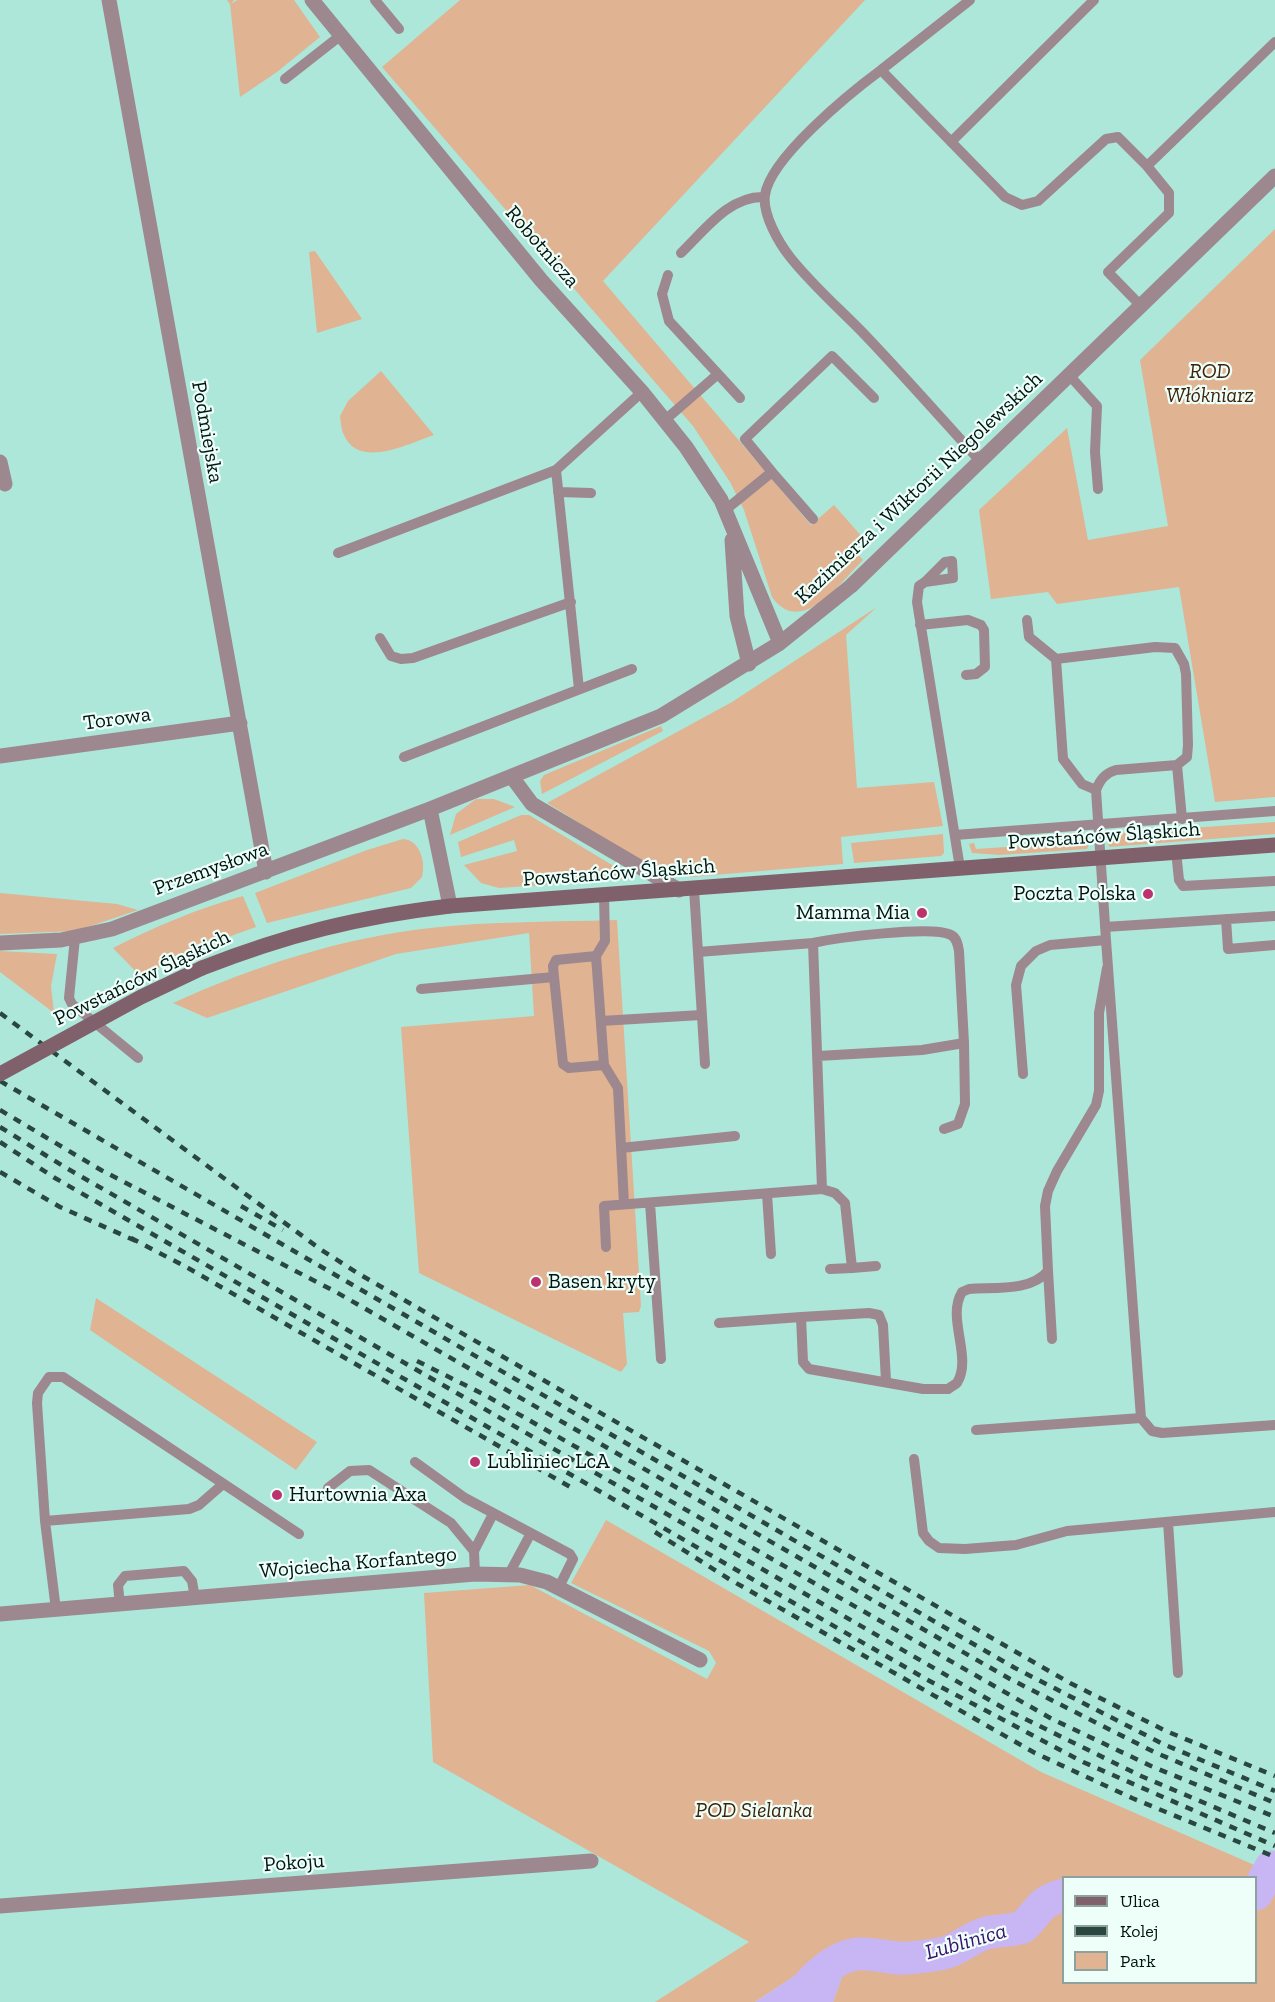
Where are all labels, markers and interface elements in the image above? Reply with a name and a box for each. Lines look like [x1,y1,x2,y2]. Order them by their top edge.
street label: Robotnicza [499,201,585,293]
park label: ROD Włókniarz [1166,359,1254,409]
street label: Kazimierza i Wiktorii Niegolewskich [790,367,1048,609]
street label: Podmiejska [186,379,228,485]
street label: Torowa [82,702,152,736]
street label: Powstańców Śląskich [1007,817,1201,855]
street label: Przemysłowa [150,837,272,901]
street label: Powstańców Śląskich [522,854,716,892]
place label: Poczta Polska [1013,881,1136,907]
marker: Poczta Polska [1141,887,1155,901]
place label: Mamma Mia [796,900,910,926]
marker: Mamma Mia [915,906,929,920]
street label: Powstańców Śląskich [50,924,234,1032]
place label: Basen kryty [548,1269,656,1295]
marker: Basen kryty [529,1275,543,1289]
place label: Lubliniec LcA [487,1449,610,1475]
marker: Lubliniec LcA [468,1455,482,1469]
place label: Hurtownia Axa [289,1482,427,1508]
marker: Hurtownia Axa [270,1488,284,1502]
street label: Wojciecha Korfantego [258,1542,458,1584]
park label: POD Sielanka [695,1798,813,1824]
street label: Pokoju [263,1848,325,1878]
legend [1062,1876,1257,1984]
text: Ulica [1120,1890,1160,1912]
water label: Lublinica [922,1918,1010,1966]
text: Kolej [1120,1920,1158,1942]
text: Park [1120,1950,1156,1972]

